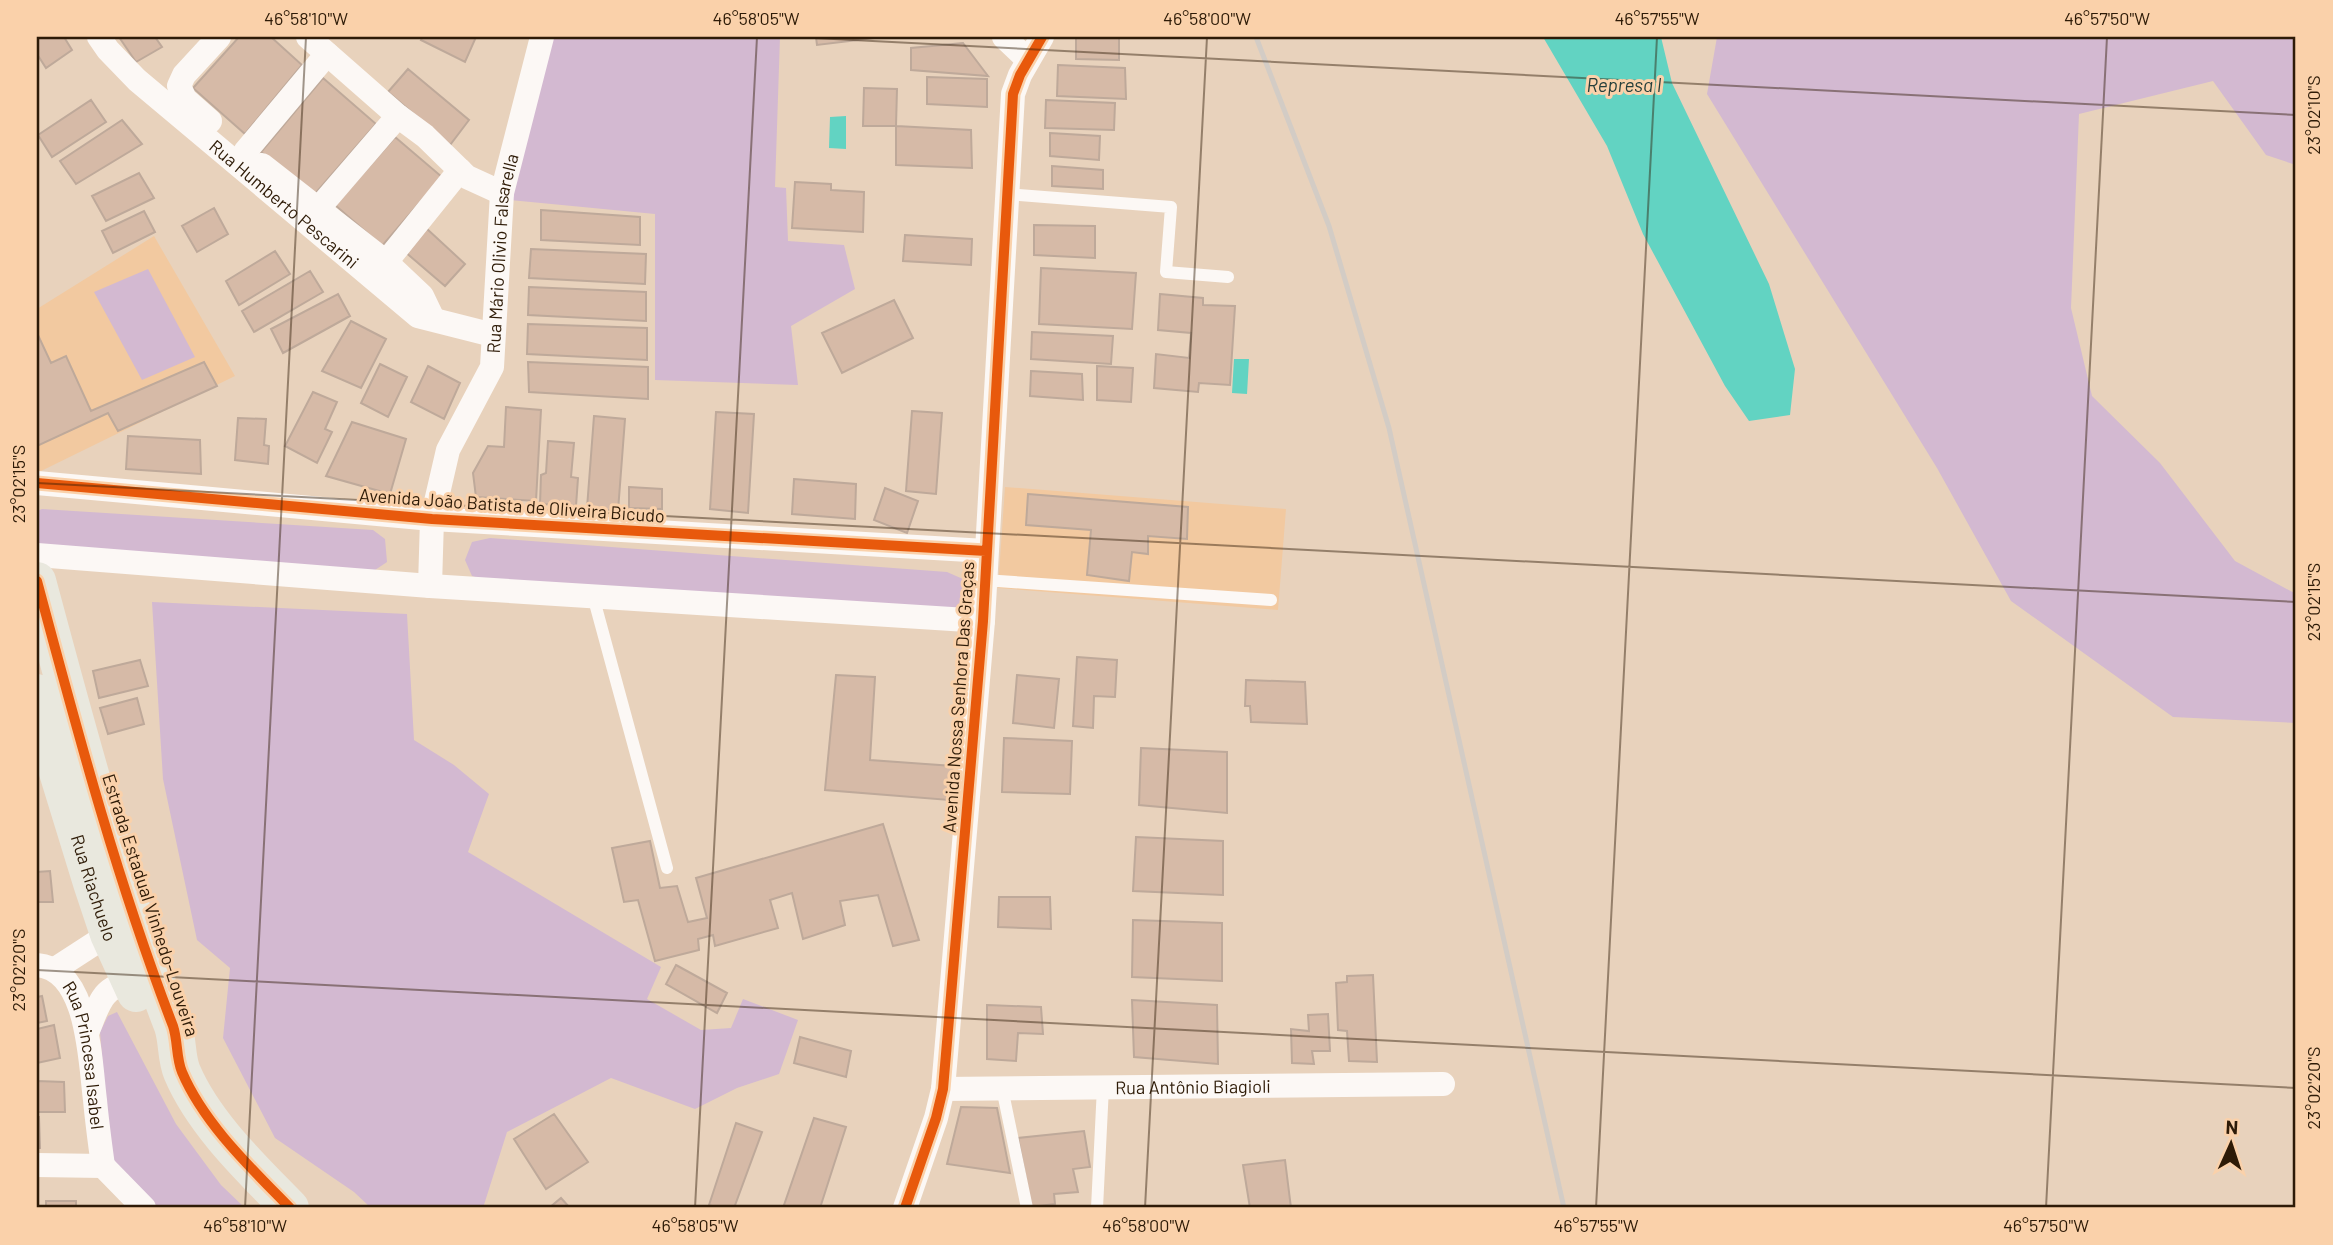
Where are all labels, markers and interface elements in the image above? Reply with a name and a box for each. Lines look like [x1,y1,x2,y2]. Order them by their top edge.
text: 46°58'10"W [264,7,348,29]
text: 46°58'05"W [712,7,800,29]
text: 46°58'00"W [1163,7,1251,29]
text: 46°57'55"W [1614,7,1700,29]
text: 46°57'50"W [2064,7,2150,29]
water label: Represa I [1587,73,1662,96]
text: 23°02'10"S [2302,75,2324,155]
street label: Rua Humberto Pescarini [205,135,363,273]
street label: Rua Mário Olivio Falsarella [482,151,523,354]
text: 23°02'15"S [7,445,29,523]
street label: Avenida João Batista de Oliveira Bicudo [358,483,666,527]
street label: Avenida Nossa Senhora Das Graças [938,561,978,833]
text: 23°02'15"S [2302,563,2324,641]
street label: Estrada Estadual Vinhedo-Louveira [98,771,204,1039]
street label: Rua Riachuelo [67,832,122,945]
text: 23°02'20"S [7,929,29,1011]
street label: Rua Princesa Isabel [58,977,109,1131]
text: 23°02'20"S [2302,1047,2324,1129]
street label: Rua Antônio Biagioli [1115,1075,1271,1098]
north arrow [2196,1108,2266,1178]
text: N [2225,1115,2239,1138]
text: 46°58'10"W [203,1214,287,1236]
text: 46°58'05"W [651,1214,739,1236]
text: 46°58'00"W [1102,1214,1190,1236]
text: 46°57'55"W [1553,1214,1639,1236]
text: 46°57'50"W [2003,1214,2089,1236]

